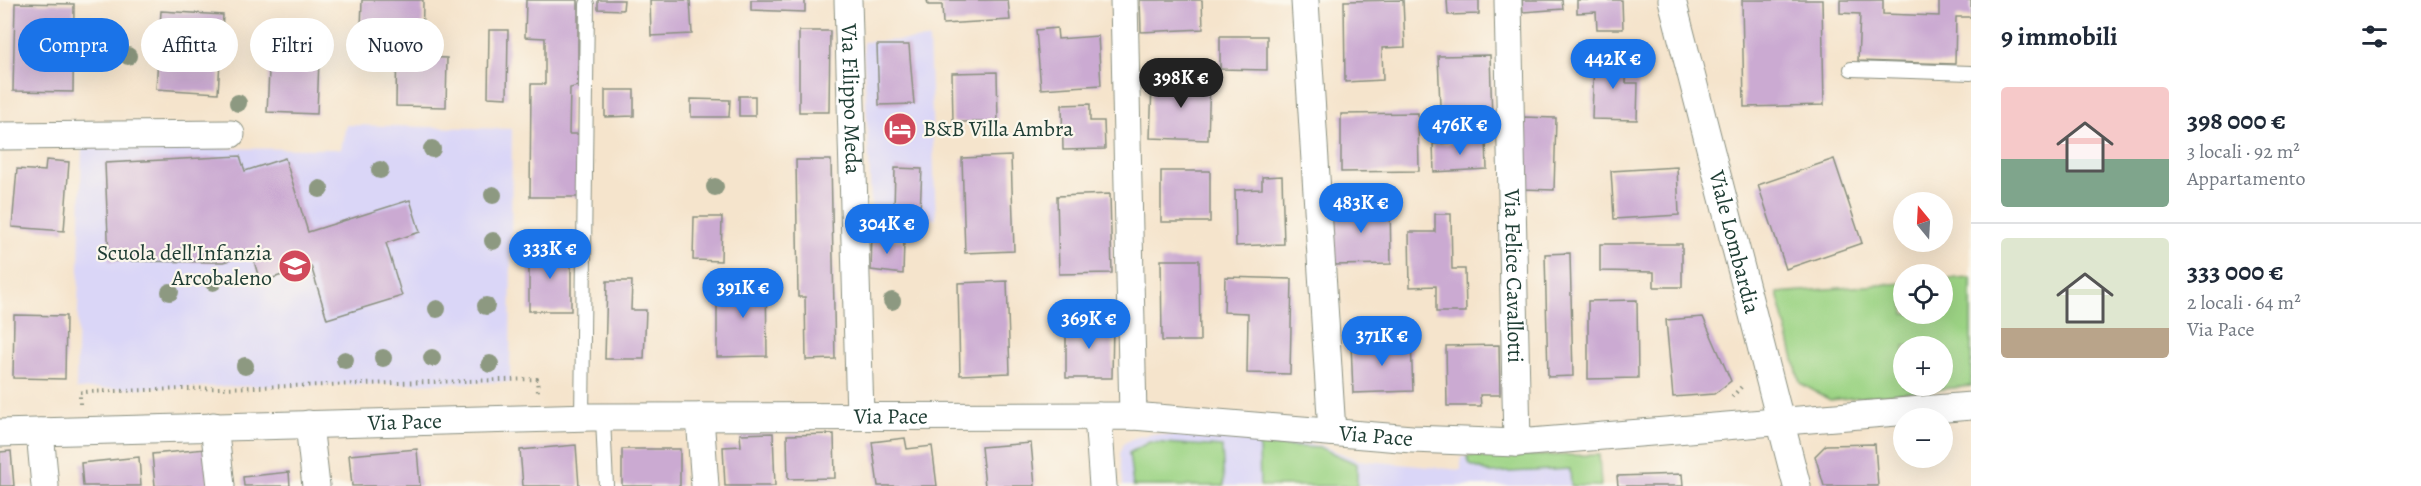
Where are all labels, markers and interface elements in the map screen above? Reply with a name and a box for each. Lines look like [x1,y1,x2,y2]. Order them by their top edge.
chip: Compra [18,18,129,72]
chip: Affitta [141,18,238,72]
chip: Filtri [250,18,334,72]
chip: Nuovo [346,18,444,72]
text: 9 immobili [2001,19,2118,54]
icon: filters [2358,20,2391,53]
street label: Via Filippo Meda [834,22,868,175]
pin: 442K € [1564,39,1662,90]
text: 442K € [1585,45,1641,72]
pin: 398K € [1132,58,1230,109]
text: 398K € [1153,64,1209,91]
text: 398 000 € [2187,103,2286,138]
pin: 476K € [1411,105,1509,156]
hotel icon: B&B Villa Ambra [882,111,918,147]
text: 476K € [1432,111,1488,138]
icon: home [2049,111,2121,183]
place label: B&B Villa Ambra [923,114,1074,144]
text: 3 locali · 92 m² [2187,138,2300,165]
text: Appartamento [2187,165,2305,192]
street label: Viale Lombardia [1701,166,1767,318]
pin: 483K € [1312,183,1410,234]
street label: Via Felice Cavallotti [1497,188,1530,363]
text: 483K € [1333,189,1389,216]
north arrow [1893,192,1953,252]
map controls [1893,192,1953,468]
pin: 304K € [838,204,936,255]
text: 304K € [859,210,915,237]
pin: 333K € [501,229,599,280]
text: 333K € [523,235,577,262]
place label: Scuola dell'Infanzia Arcobaleno [97,238,273,293]
school or university icon: Scuola dell'Infanzia Arcobaleno [277,248,313,284]
text: 333 000 € [2187,254,2284,289]
icon: home [2049,262,2121,334]
button: locate [1893,264,1953,324]
pin: 391K € [694,268,792,319]
text: 391K € [716,274,770,301]
text: 2 locali · 64 m² [2187,289,2301,316]
pin: 369K € [1040,299,1138,350]
text: 369K € [1061,305,1117,332]
pin: 371K € [1333,316,1431,367]
text: Via Pace [2187,316,2254,343]
text: 371K € [1356,322,1408,349]
button: + [1893,336,1953,396]
street label: Via Pace [853,401,928,432]
street label: Via Pace [366,406,442,438]
button: − [1893,408,1953,468]
street label: Via Pace [1337,418,1414,454]

